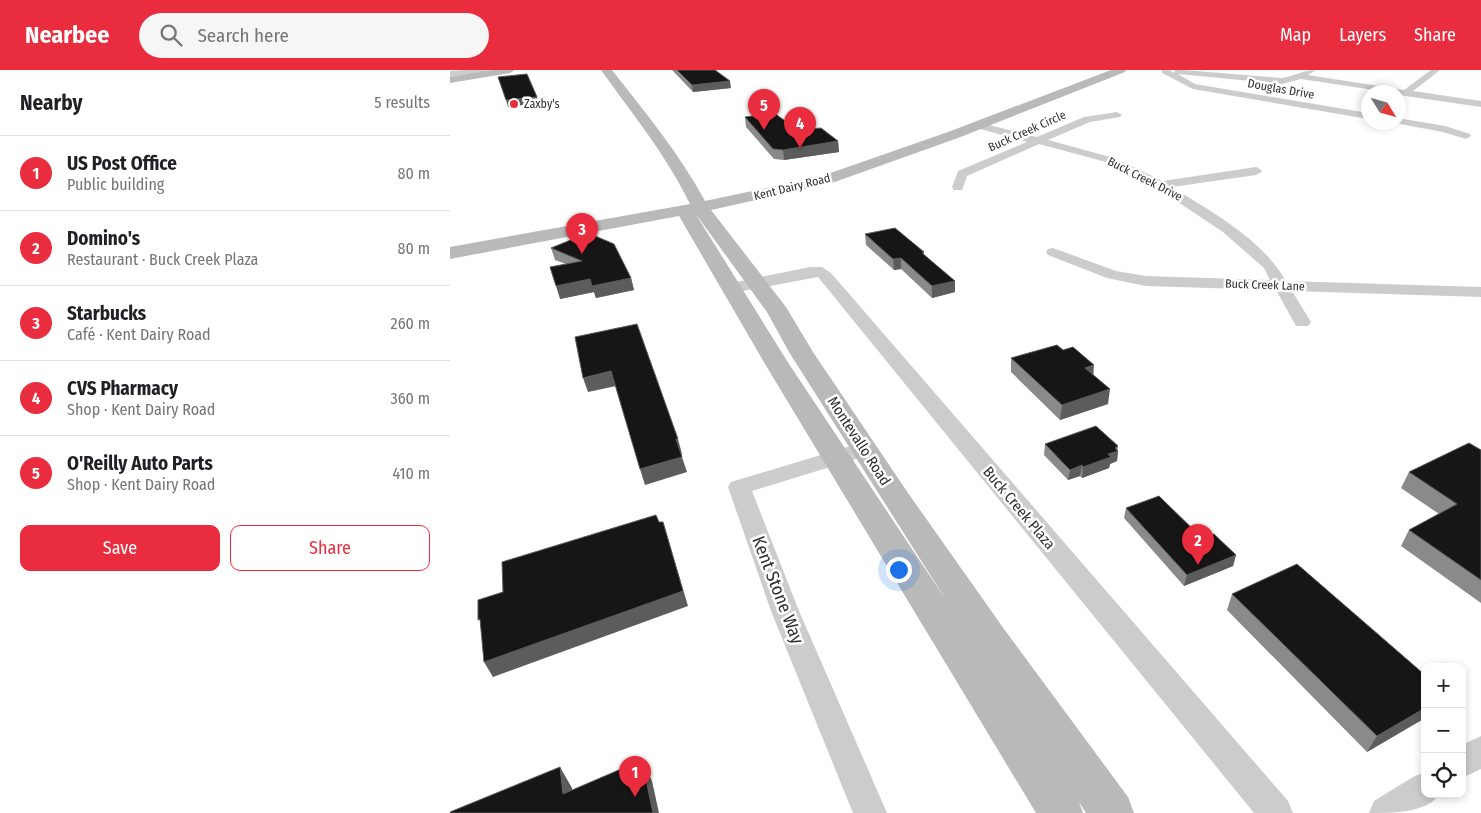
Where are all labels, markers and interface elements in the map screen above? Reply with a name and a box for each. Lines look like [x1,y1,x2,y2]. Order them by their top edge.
search box [139,13,489,58]
text: Nearbee [25,21,109,49]
icon: search [157,21,185,49]
text: Search here [197,24,289,47]
text: Map [1280,24,1311,46]
text: Layers [1339,24,1386,46]
text: Share [1414,24,1456,46]
street label: Douglas Drive [1247,76,1315,102]
north arrow [1361,85,1406,130]
pin: 5 [748,89,780,130]
text: Nearby [20,90,82,116]
text: 5 results [374,93,430,112]
place label: Zaxby's [524,97,560,111]
marker: Zaxby's [508,98,520,110]
pin: 4 [784,107,816,148]
street label: Buck Creek Circle [986,108,1068,154]
text: US Post Office [67,152,177,175]
street label: Buck Creek Drive [1105,154,1185,204]
text: 1 [33,164,39,183]
text: 80 m [398,164,430,183]
street label: Kent Dairy Road [752,171,832,203]
text: Public building [67,175,164,194]
pin: 3 [566,213,598,254]
text: Domino's [67,227,140,250]
text: 2 [32,239,40,258]
text: 80 m [398,239,430,258]
text: Restaurant · Buck Creek Plaza [67,250,258,269]
street label: Buck Creek Lane [1225,277,1305,293]
text: Starbucks [67,302,146,325]
text: 3 [32,314,40,333]
text: 260 m [391,314,430,333]
text: Café · Kent Dairy Road [67,325,211,344]
text: CVS Pharmacy [67,377,178,400]
text: 4 [32,389,40,408]
text: 360 m [390,389,430,408]
street label: Montevallo Road [824,393,894,489]
text: Shop · Kent Dairy Road [67,400,215,419]
text: O'Reilly Auto Parts [67,452,213,475]
street label: Buck Creek Plaza [979,463,1059,553]
text: 5 [32,464,40,483]
text: 410 m [392,464,430,483]
text: Shop · Kent Dairy Road [67,475,215,494]
pin: 2 [1182,524,1214,565]
button: Save [20,525,220,571]
button: Share [230,525,430,571]
street label: Kent Stone Way [747,533,809,647]
your location [886,557,912,583]
map controls [1421,663,1466,798]
button: + [1421,663,1466,708]
button: − [1421,708,1466,753]
button: locate [1421,753,1466,798]
pin: 1 [619,756,651,797]

